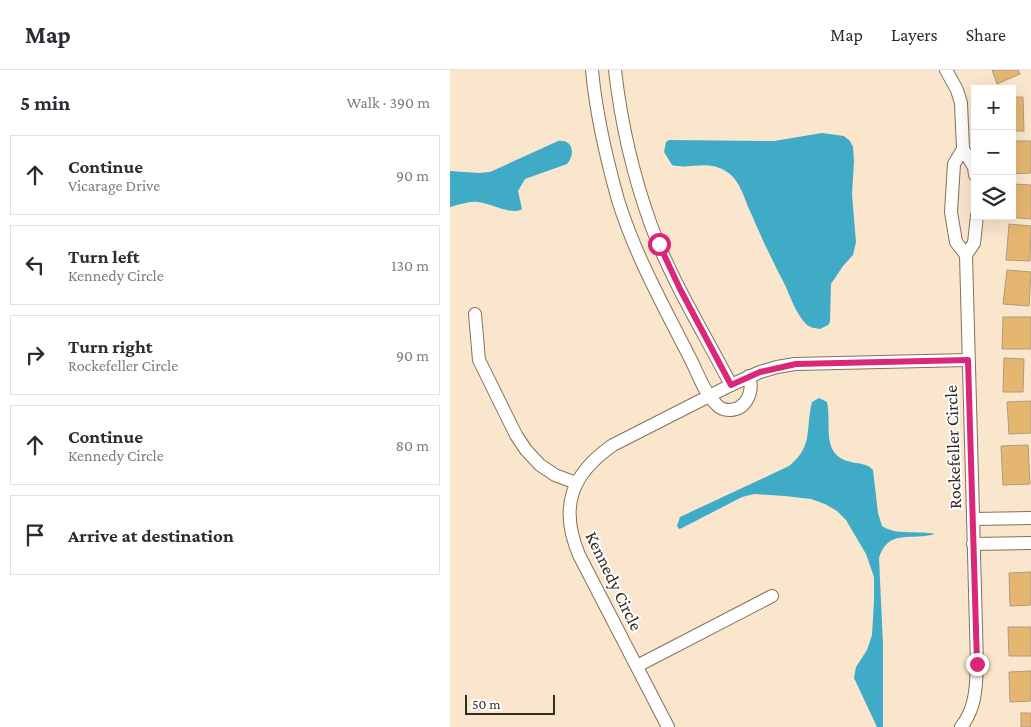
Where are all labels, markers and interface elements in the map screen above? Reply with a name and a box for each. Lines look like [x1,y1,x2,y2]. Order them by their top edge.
text: Map [25,21,71,48]
text: Map [830,25,863,45]
text: Layers [891,25,938,45]
text: Share [966,25,1006,45]
map controls [971,85,1016,220]
button: + [971,85,1016,130]
text: 5 min [20,91,70,115]
text: Walk · 390 m [346,94,430,111]
button: − [971,130,1016,175]
text: Continue [68,156,143,177]
icon: ahead [21,161,49,189]
text: 90 m [396,167,429,184]
button: layers [971,175,1016,220]
text: Vicarage Drive [68,177,160,194]
route start [648,233,671,256]
text: Turn left [68,246,140,267]
icon: left [21,251,49,279]
text: 130 m [391,257,429,274]
text: Kennedy Circle [68,267,164,284]
text: Turn right [68,336,153,357]
icon: right [21,341,49,369]
text: 90 m [396,347,429,364]
text: Rockefeller Circle [68,357,178,374]
street label: Rockefeller Circle [941,385,965,509]
text: Continue [68,426,143,447]
icon: ahead [21,431,49,459]
text: 80 m [395,437,429,454]
text: Kennedy Circle [68,447,164,464]
icon: arrive [21,521,49,549]
text: Arrive at destination [68,525,234,546]
street label: Kennedy Circle [581,528,647,634]
route end [966,653,989,676]
scale bar [465,692,555,715]
text: 50 m [472,696,500,712]

